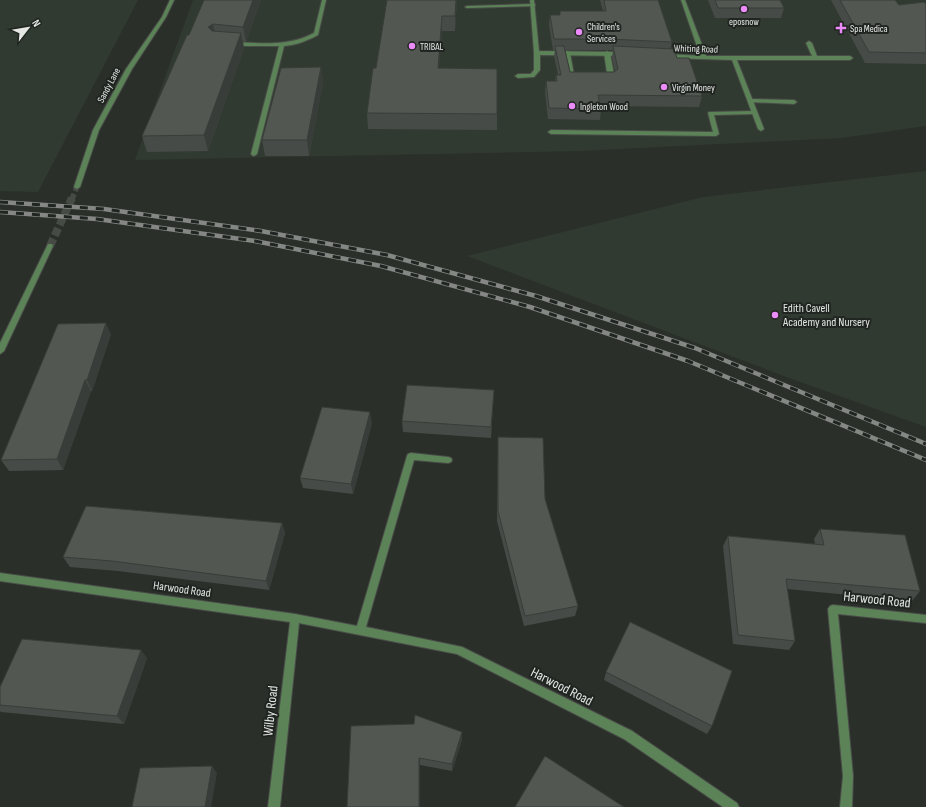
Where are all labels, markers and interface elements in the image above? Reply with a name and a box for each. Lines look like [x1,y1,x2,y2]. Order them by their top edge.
marker: eposnow [739,4,749,14]
north arrow [8,8,48,48]
place label: eposnow [729,16,759,28]
text: N [29,17,43,29]
place label: Children's Services [587,21,620,45]
marker: Spa Medica [835,22,847,34]
place label: Spa Medica [850,23,888,35]
marker: Children's Services [574,27,584,37]
marker: TRIBAL [407,41,417,51]
place label: TRIBAL [420,41,443,53]
street label: Whiting Road [674,42,718,56]
street label: Sandy Lane [95,66,123,105]
marker: Virgin Money [659,82,669,92]
place label: Virgin Money [672,82,715,94]
marker: Ingleton Wood [567,101,577,111]
place label: Ingleton Wood [580,101,628,113]
place label: Edith Cavell Academy and Nursery [782,301,870,330]
marker: Edith Cavell Academy and Nursery [770,310,780,320]
street label: Harwood Road [152,578,212,601]
street label: Harwood Road [842,588,912,611]
street label: Harwood Road [528,664,596,709]
street label: Wilby Road [259,685,282,737]

